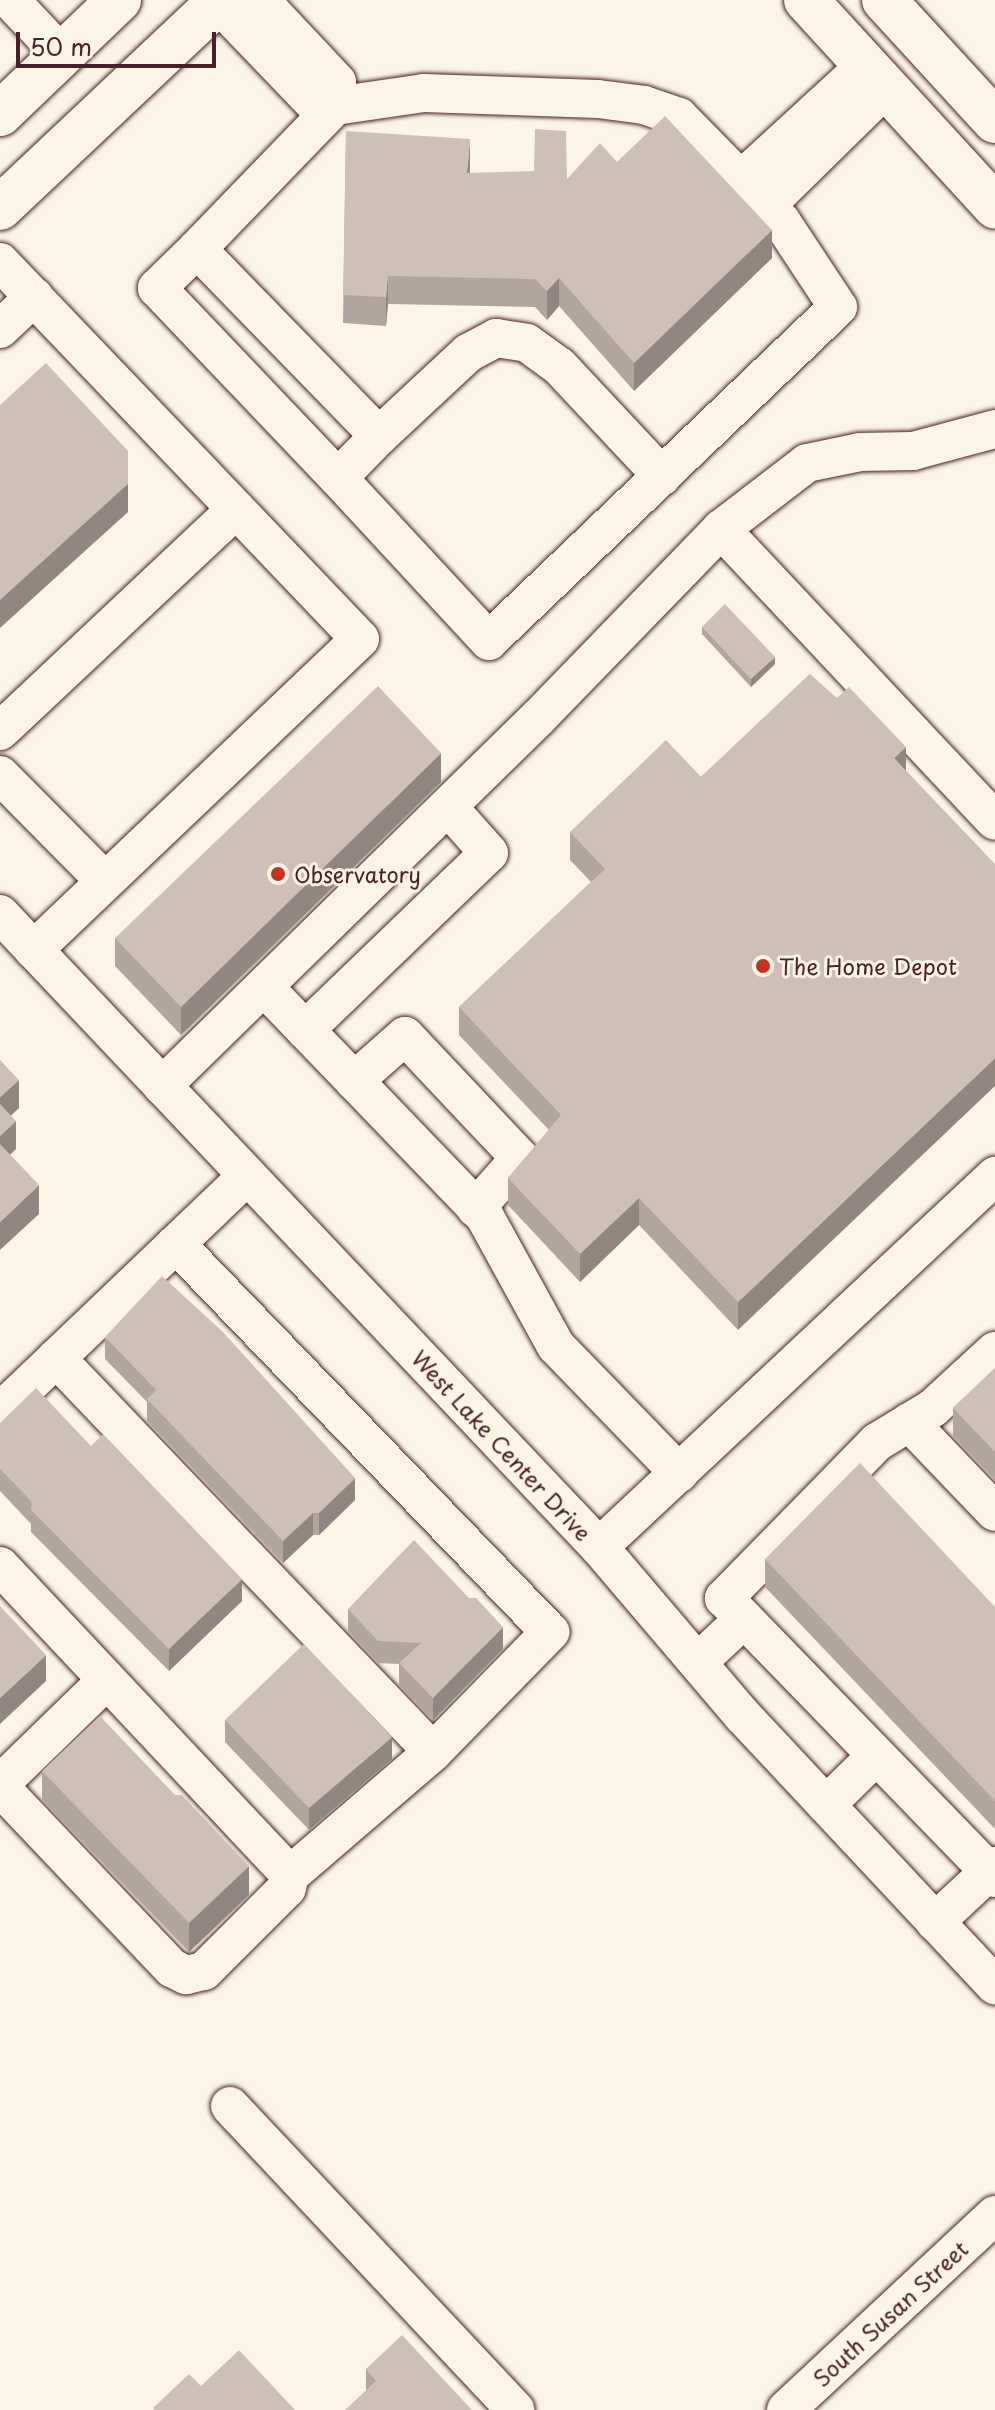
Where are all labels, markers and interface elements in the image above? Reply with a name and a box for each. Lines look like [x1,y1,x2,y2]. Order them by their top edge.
scale bar [20,16,220,66]
text: 50 m [30,28,92,64]
place label: Observatory [294,861,421,887]
marker: Observatory [269,865,287,883]
place label: The Home Depot [779,953,958,979]
marker: The Home Depot [754,957,772,975]
street label: West Lake Center Drive [406,1344,598,1546]
street label: South Susan Street [806,2233,974,2393]

